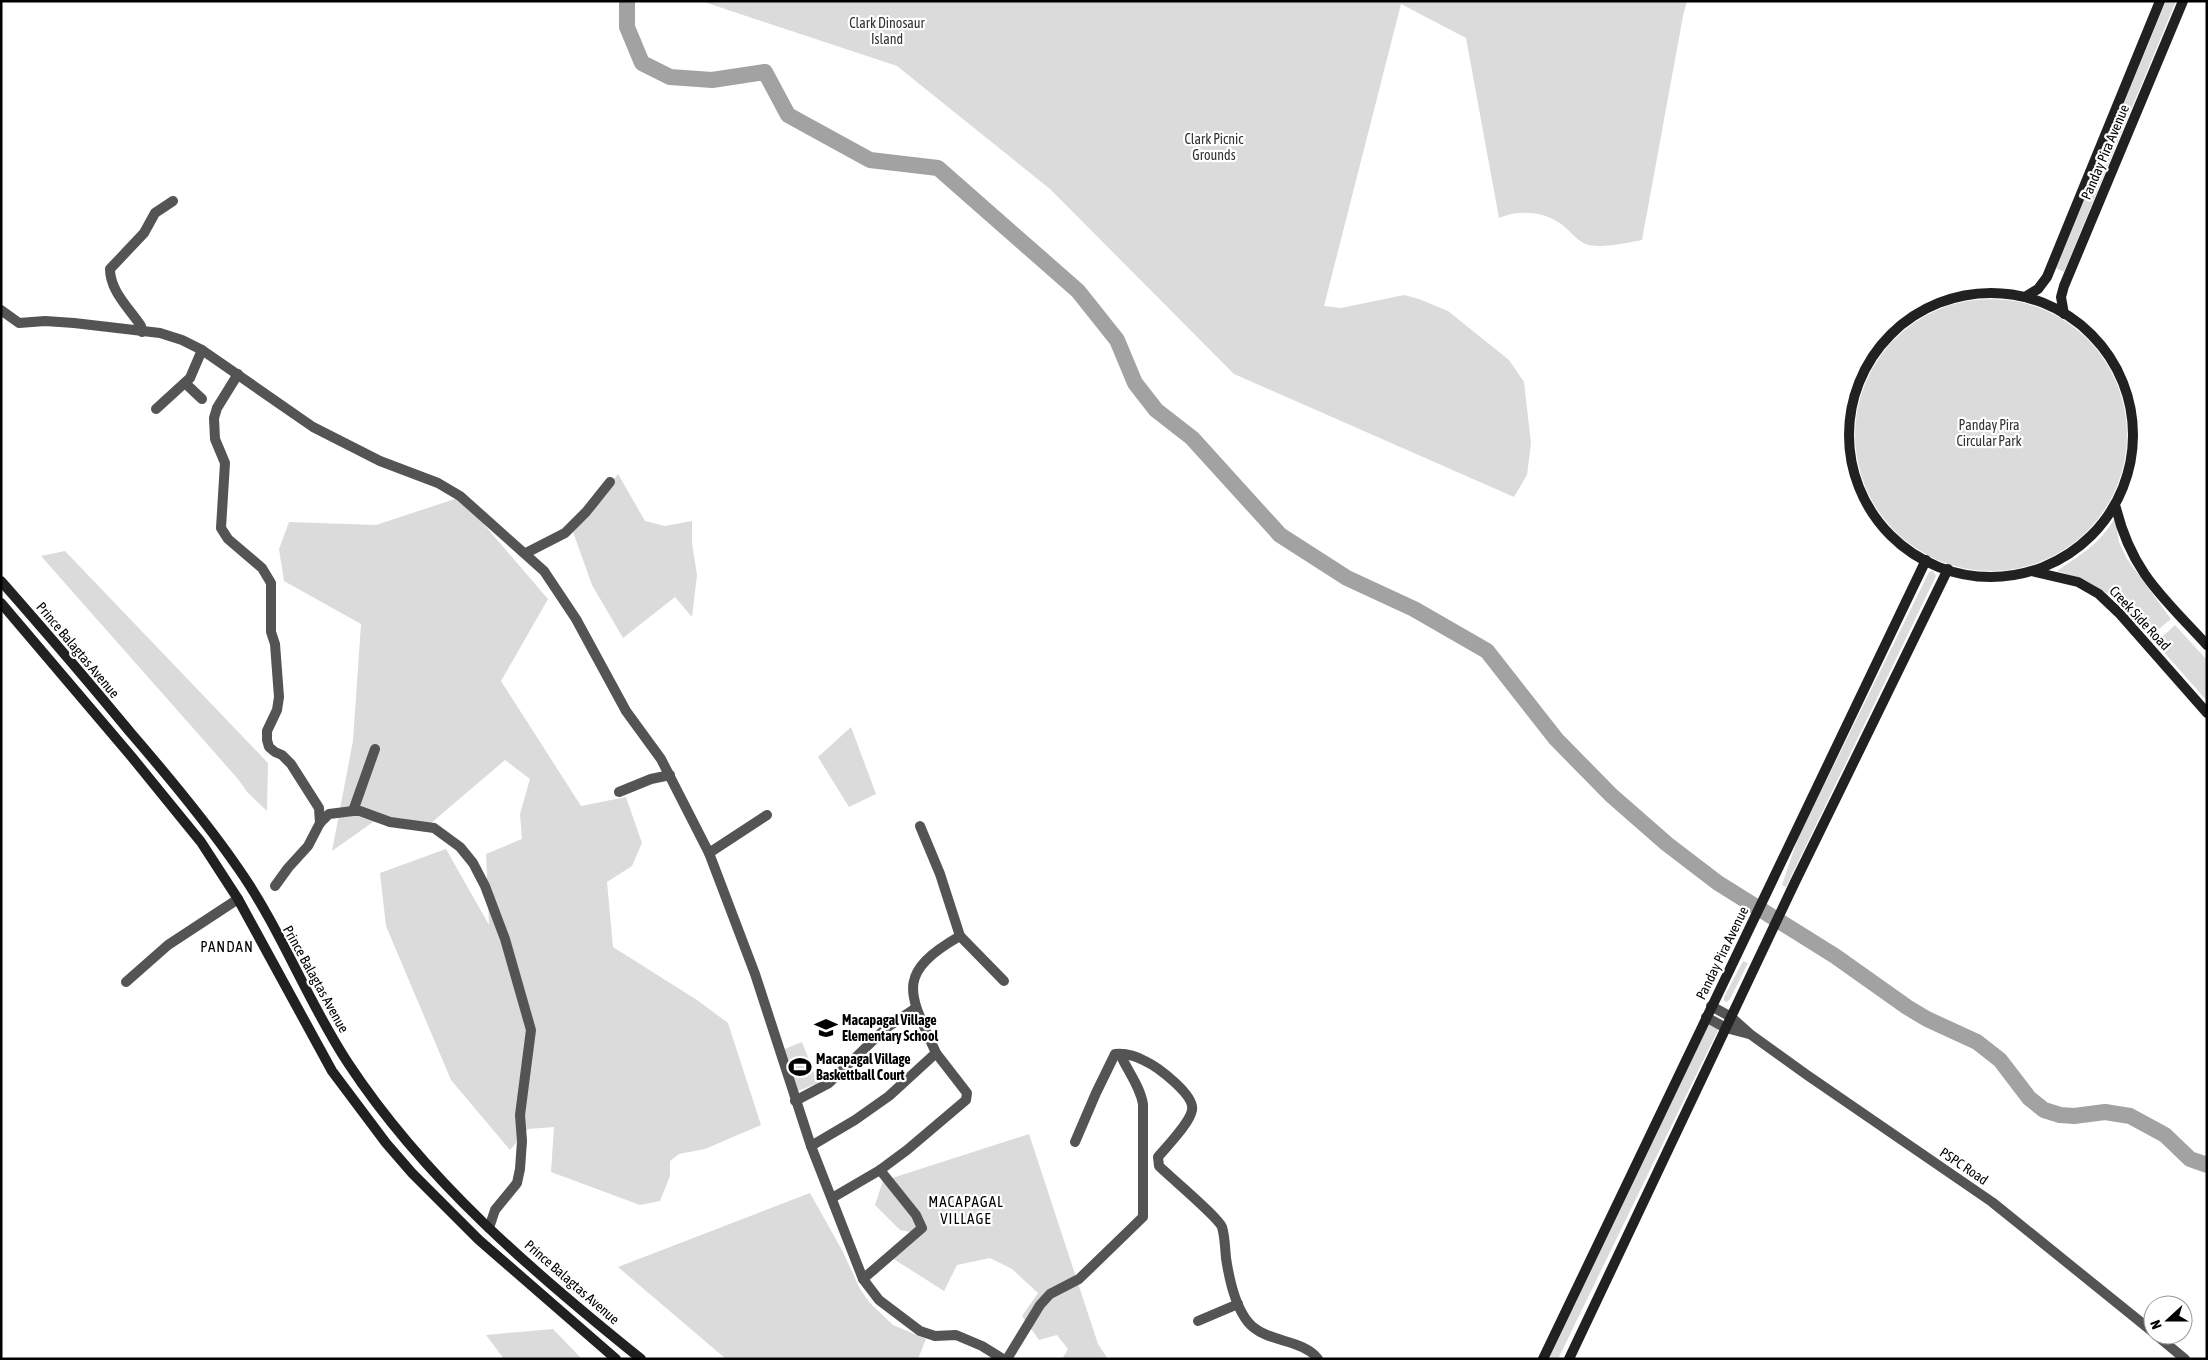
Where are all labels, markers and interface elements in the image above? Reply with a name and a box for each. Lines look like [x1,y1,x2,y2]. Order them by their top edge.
park label: Clark Dinosaur Island [849,15,926,47]
street label: Panday Pira Avenue [2078,102,2132,202]
park label: Clark Picnic Grounds [1185,131,1244,163]
park label: Panday Pira Circular Park [1956,417,2022,449]
street label: Creek Side Road [2106,583,2174,653]
street label: Prince Balagtas Avenue [33,599,123,701]
street label: Panday Pira Avenue [1693,904,1751,1002]
street label: Prince Balagtas Avenue [280,923,352,1035]
district label: PANDAN [200,938,254,955]
place label: Macapagal Village Elementary School [842,1012,938,1044]
school or university icon: Macapagal Village Elementary School [813,1015,839,1041]
place label: Macapagal Village Baskettball Court [816,1051,911,1083]
sports icon: Macapagal Village Baskettball Court [787,1054,813,1080]
street label: PSPC Road [1937,1144,1991,1188]
district label: MACAPAGAL VILLAGE [928,1193,1004,1227]
street label: Prince Balagtas Avenue [521,1237,623,1327]
north arrow [2143,1295,2193,1345]
text: N [2147,1318,2165,1331]

